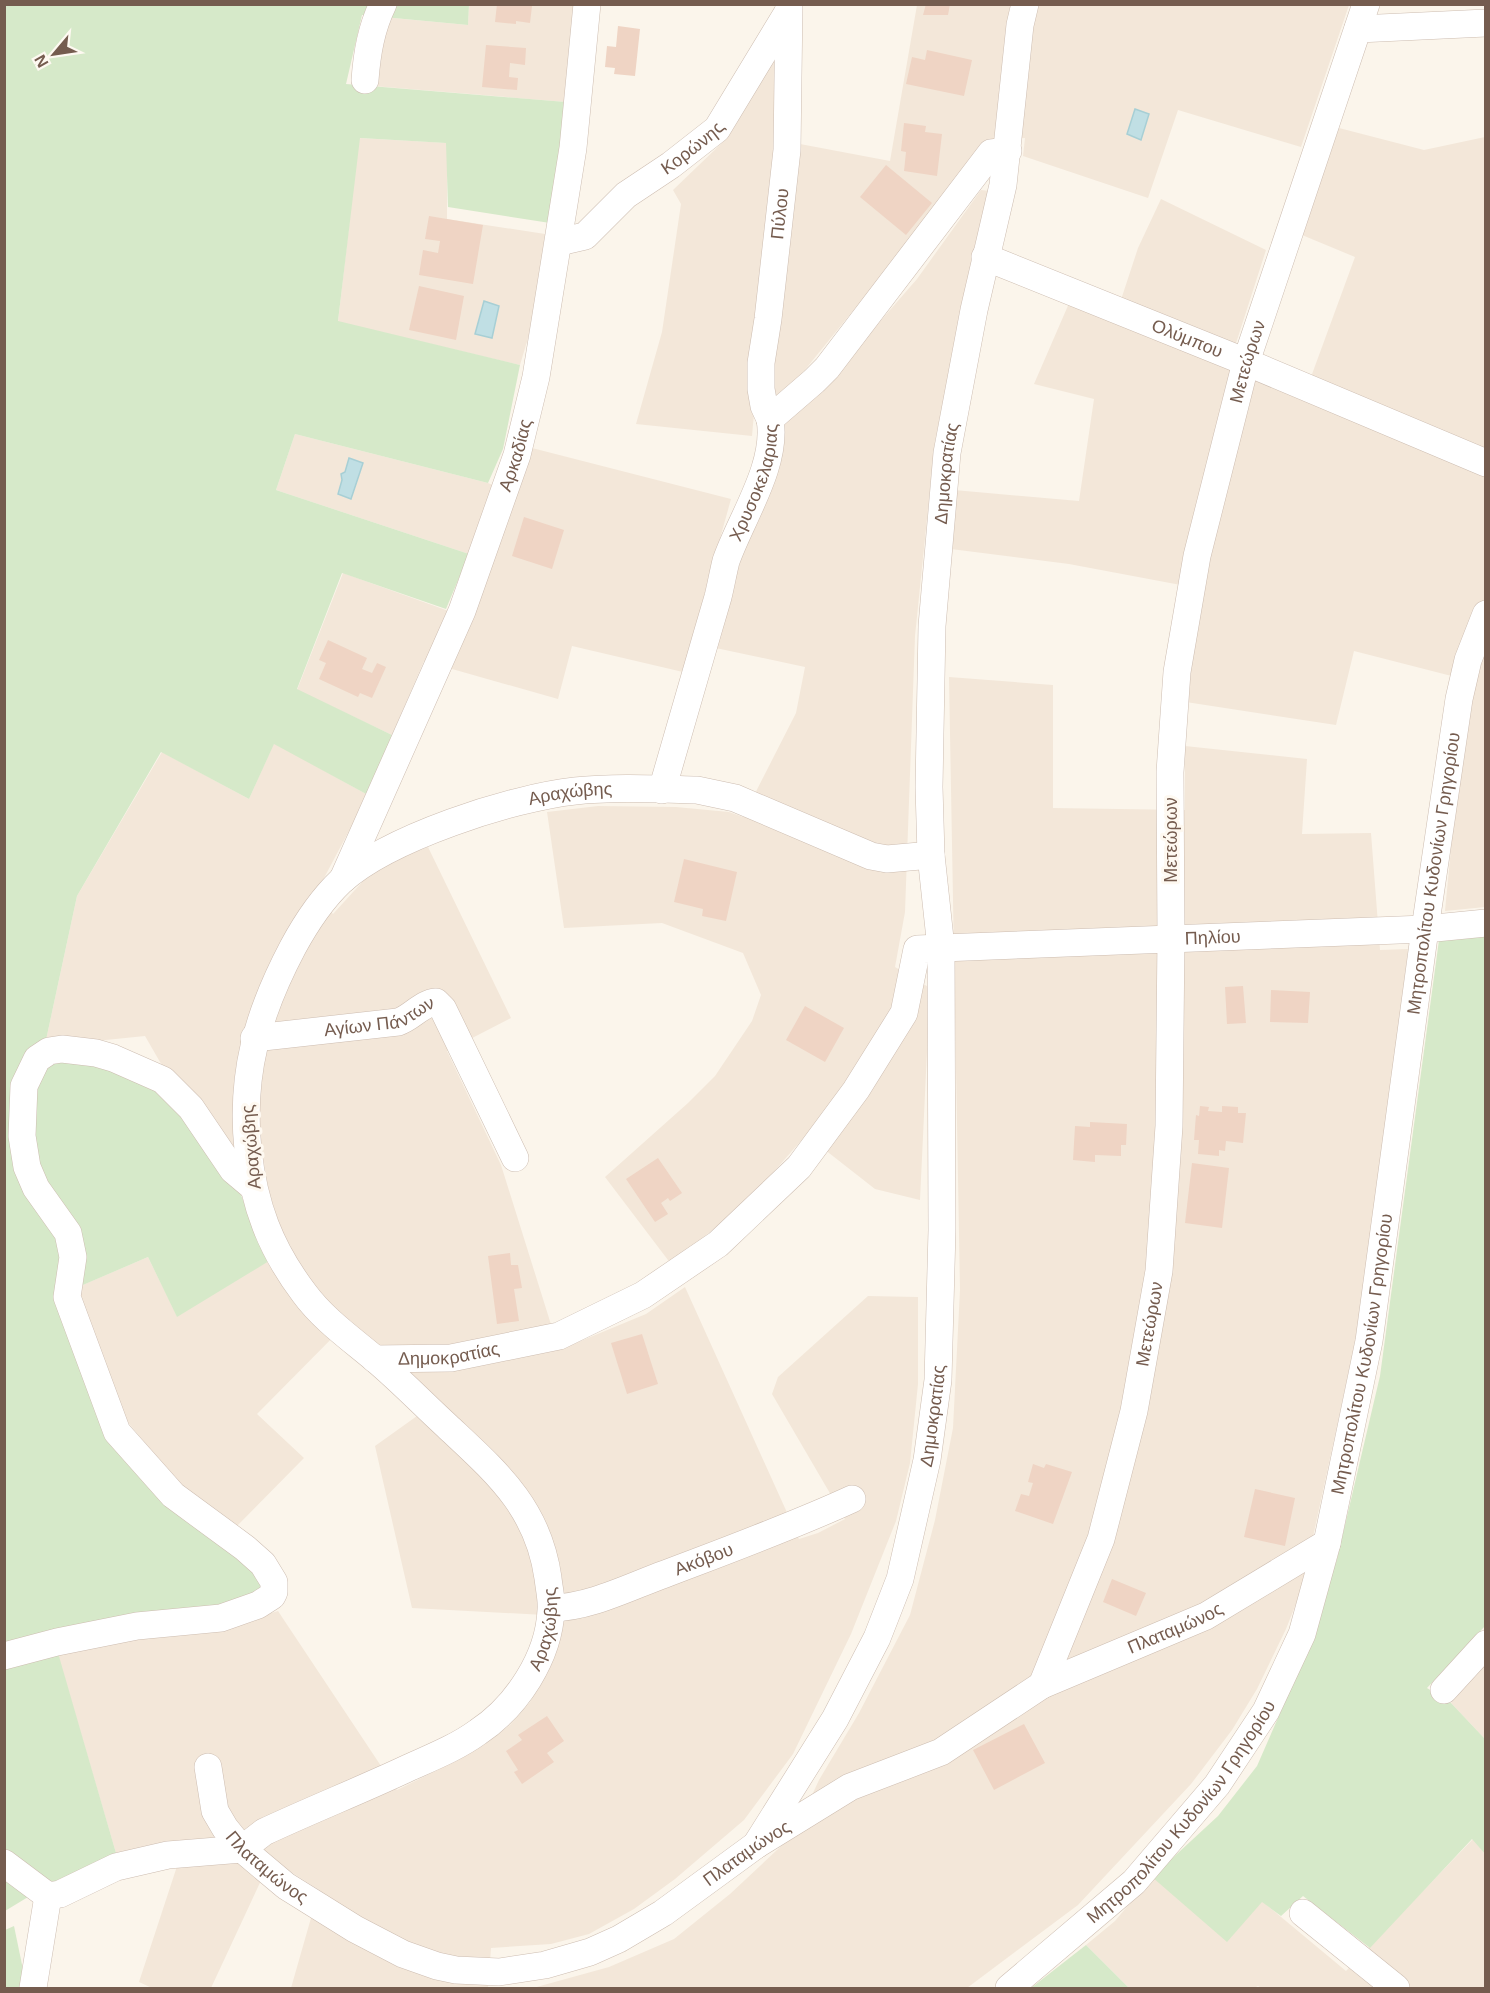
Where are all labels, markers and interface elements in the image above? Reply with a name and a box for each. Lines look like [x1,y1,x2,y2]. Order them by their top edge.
north arrow [24,24,84,84]
text: N [31,52,52,70]
street label: Κορώνης [657,119,729,179]
street label: Πύλου [767,187,793,240]
street label: Ολύμπου [1149,315,1226,362]
street label: Μετεώρων [1226,318,1269,405]
street label: Αρκαδίας [495,417,535,494]
street label: Δημοκρατίας [931,421,963,525]
street label: Χρυσοκελαριας [725,423,781,544]
street label: Μητροπολίτου Κυδονίων Γρηγορίου [1403,731,1464,1016]
street label: Αραχώβης [526,779,613,809]
street label: Μετεώρων [1161,797,1181,883]
street label: Πηλίου [1184,926,1241,948]
street label: Αγίων Πάντων [323,993,437,1040]
street label: Αραχώβης [237,1104,265,1190]
street label: Μητροπολίτου Κυδονίων Γρηγορίου [1327,1212,1396,1496]
street label: Μετεώρων [1132,1280,1167,1368]
street label: Δημοκρατίας [398,1338,501,1369]
street label: Δημοκρατίας [916,1364,948,1469]
street label: Ακόβου [672,1539,736,1579]
street label: Αραχώβης [525,1586,561,1674]
street label: Πλαταμώνος [1125,1598,1226,1658]
street label: Μητροπολίτου Κυδονίων Γρηγορίου [1083,1698,1279,1927]
street label: Πλαταμώνος [699,1816,794,1890]
street label: Πλαταμώνος [222,1827,312,1907]

